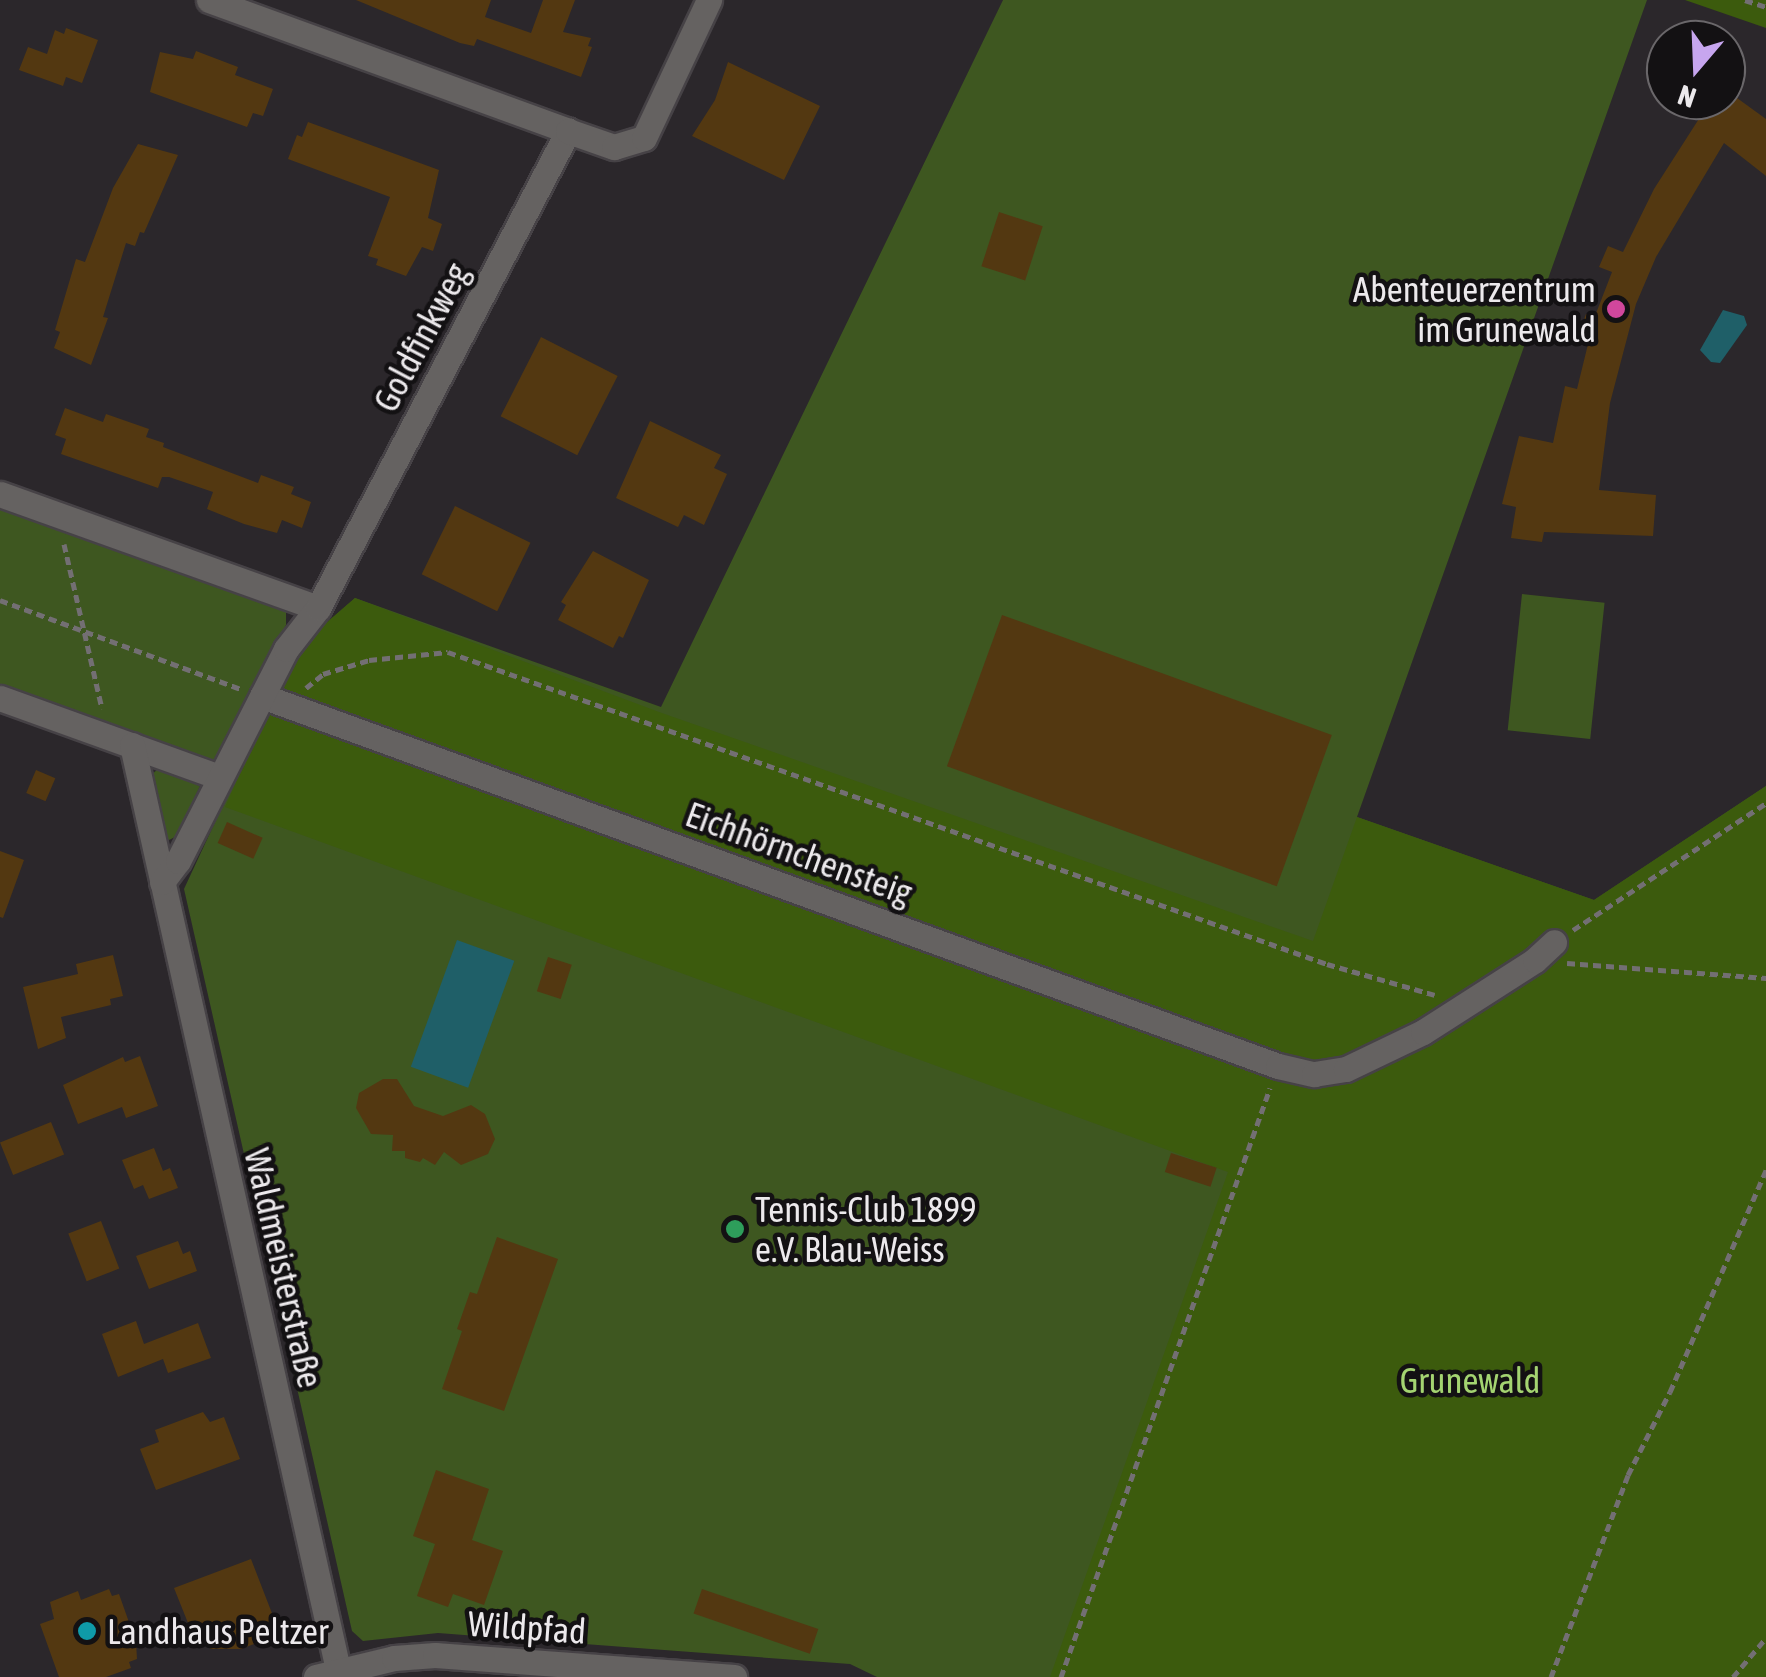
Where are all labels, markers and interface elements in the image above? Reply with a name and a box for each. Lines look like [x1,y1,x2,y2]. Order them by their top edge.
north arrow [1646,20,1746,120]
text: N [1674,79,1700,114]
street label: Goldfinkweg [364,256,478,418]
place label: Abenteuerzentrum im Grunewald [1353,268,1596,350]
marker: Abenteuerzentrum im Grunewald [1605,298,1627,320]
street label: Eichhörnchensteig [680,793,918,913]
street label: Waldmeisterstraße [236,1144,332,1392]
place label: Tennis-Club 1899 e.V. Blau-Weiss [755,1188,976,1270]
marker: Tennis-Club 1899 e.V. Blau-Weiss [724,1218,746,1240]
park label: Grunewald [1400,1359,1540,1401]
street label: Wildpfad [467,1602,587,1652]
place label: Landhaus Peltzer [107,1610,328,1652]
marker: Landhaus Peltzer [76,1620,98,1642]

